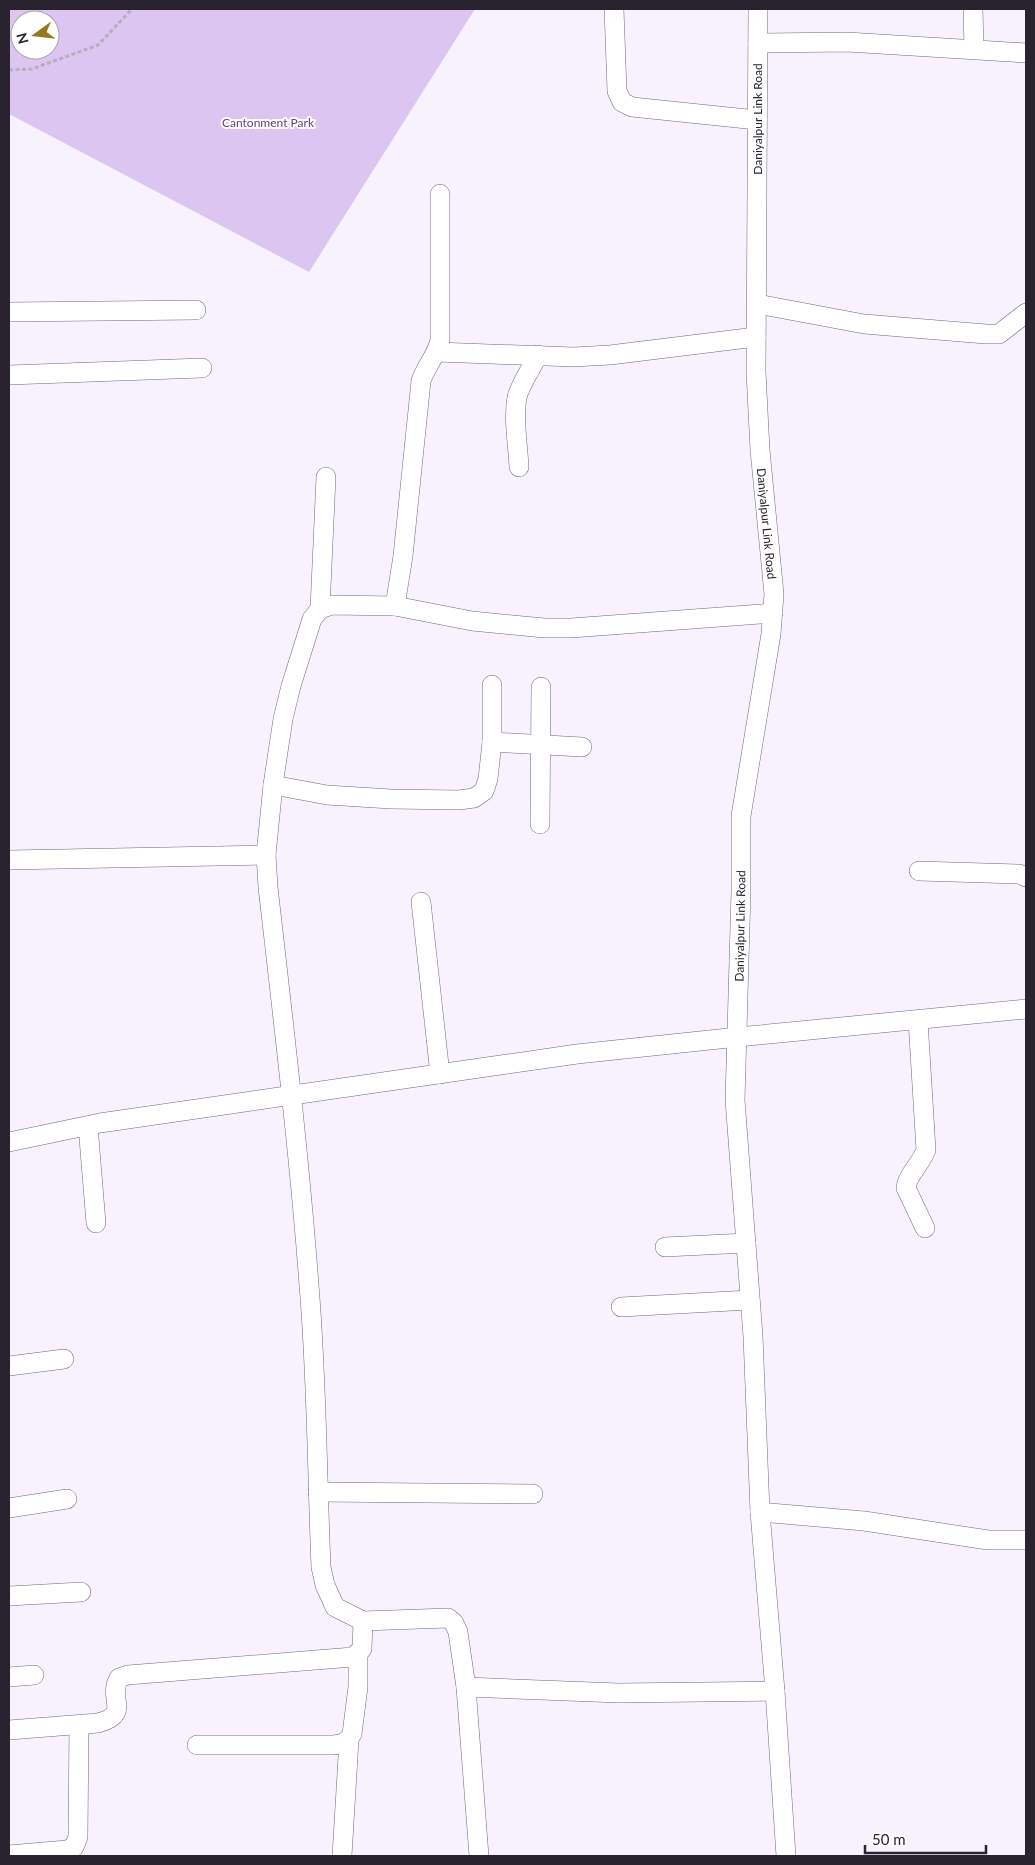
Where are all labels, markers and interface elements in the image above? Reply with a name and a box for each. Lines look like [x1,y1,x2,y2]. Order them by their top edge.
north arrow [10,10,60,60]
text: N [12,31,32,46]
street label: Daniyalpur Link Road [750,63,765,175]
park label: Cantonment Park [222,115,315,130]
street label: Daniyalpur Link Road [754,467,780,580]
street label: Daniyalpur Link Road [732,870,748,982]
scale bar [865,1822,986,1854]
text: 50 m [872,1830,906,1848]

